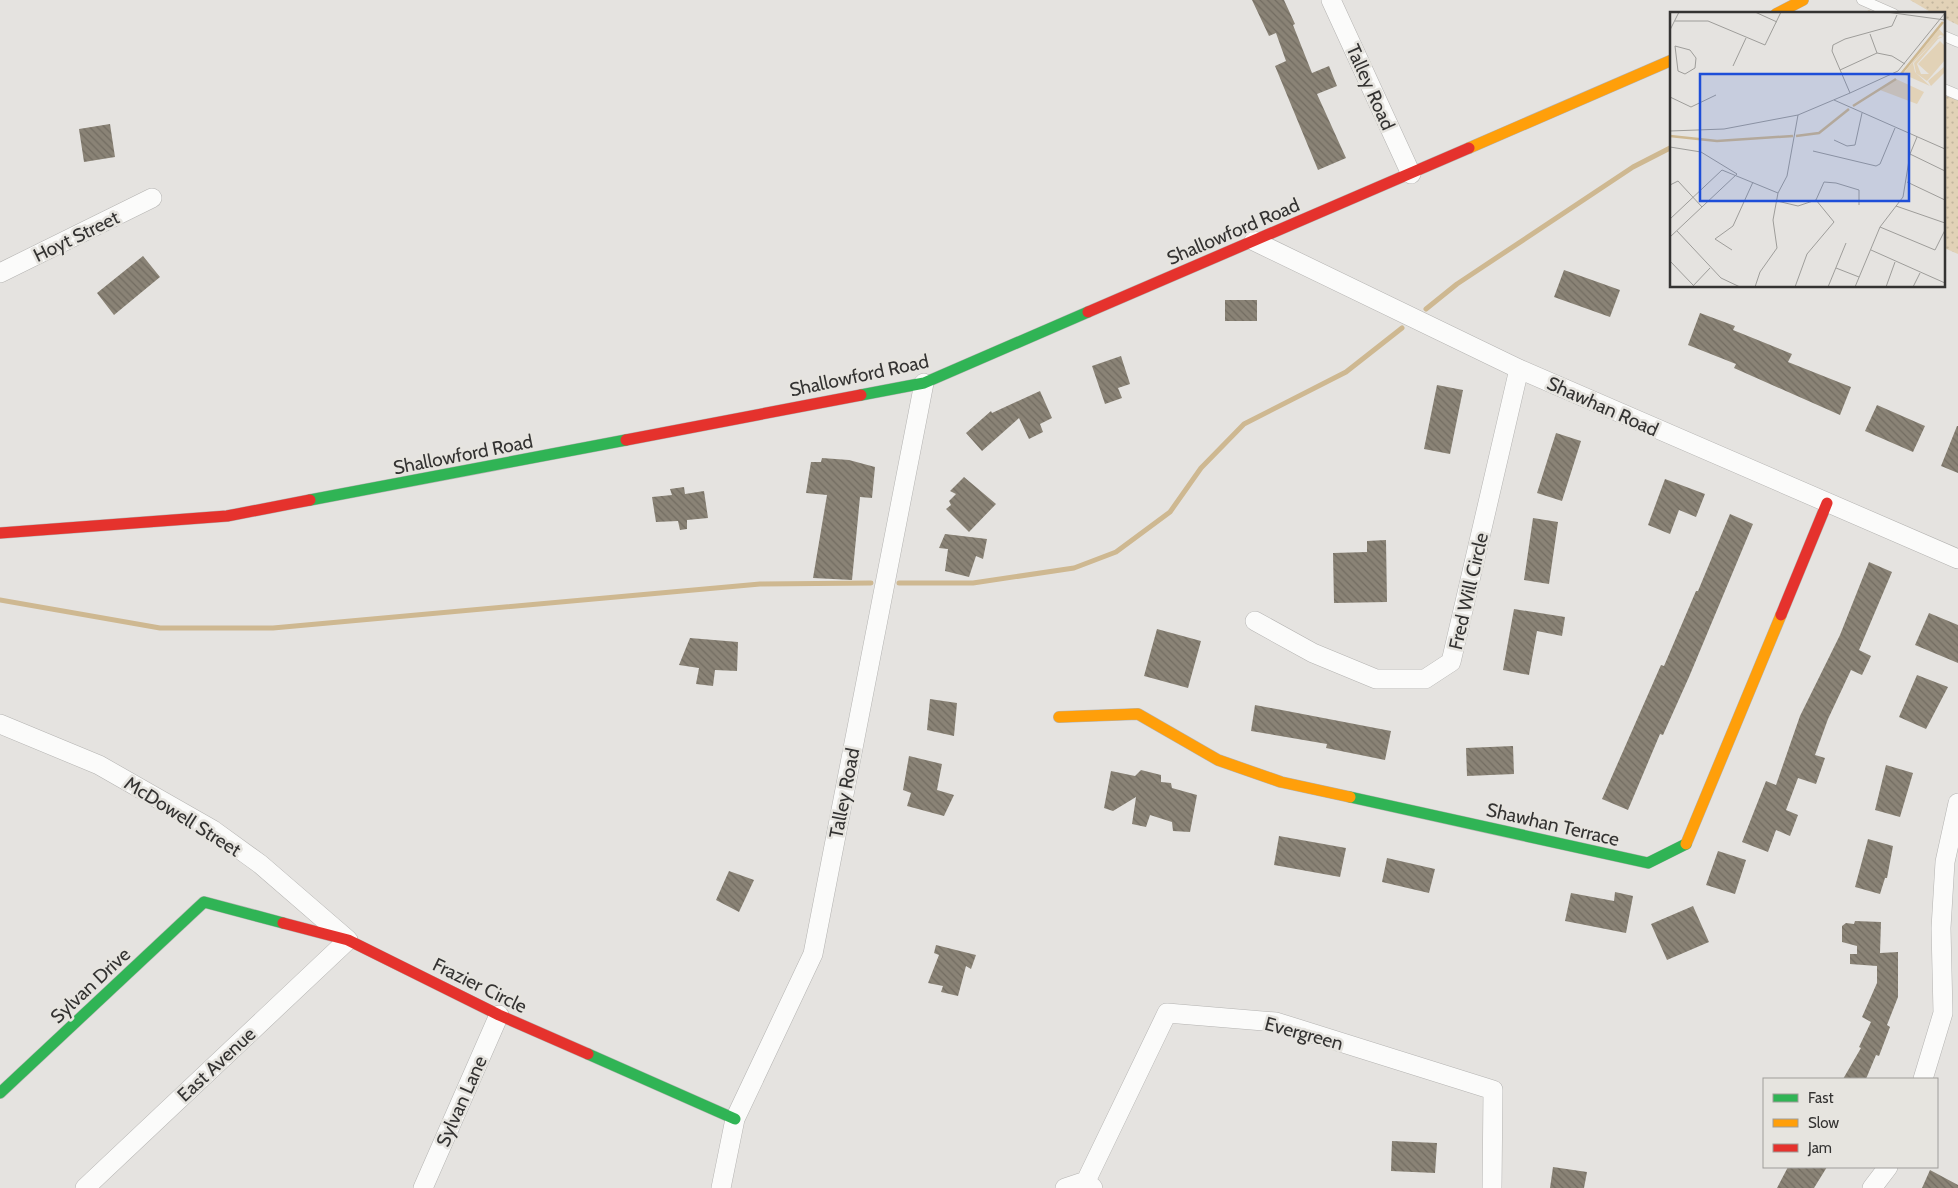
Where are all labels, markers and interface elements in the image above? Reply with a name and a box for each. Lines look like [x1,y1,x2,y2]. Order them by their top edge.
inset map [1670,12,1946,288]
street label: Talley Road [1341,41,1400,134]
street label: Shallowford Road [1163,193,1303,270]
street label: Hoyt Street [30,206,123,267]
street label: Shallowford Road [787,350,931,401]
street label: Shawhan Road [1544,372,1662,441]
street label: Shallowford Road [391,430,535,479]
street label: Fred Will Circle [1444,530,1493,652]
street label: Talley Road [824,746,865,840]
street label: McDowell Street [120,771,246,862]
street label: Shawhan Terrace [1484,798,1622,851]
street label: Sylvan Drive [46,942,135,1028]
street label: Frazier Circle [429,953,531,1018]
street label: Evergreen [1262,1012,1346,1055]
street label: East Avenue [172,1022,260,1106]
street label: Sylvan Lane [431,1052,492,1150]
legend [1763,1078,1938,1168]
text: Fast [1808,1089,1833,1107]
text: Slow [1808,1114,1839,1132]
text: Jam [1807,1139,1832,1157]

